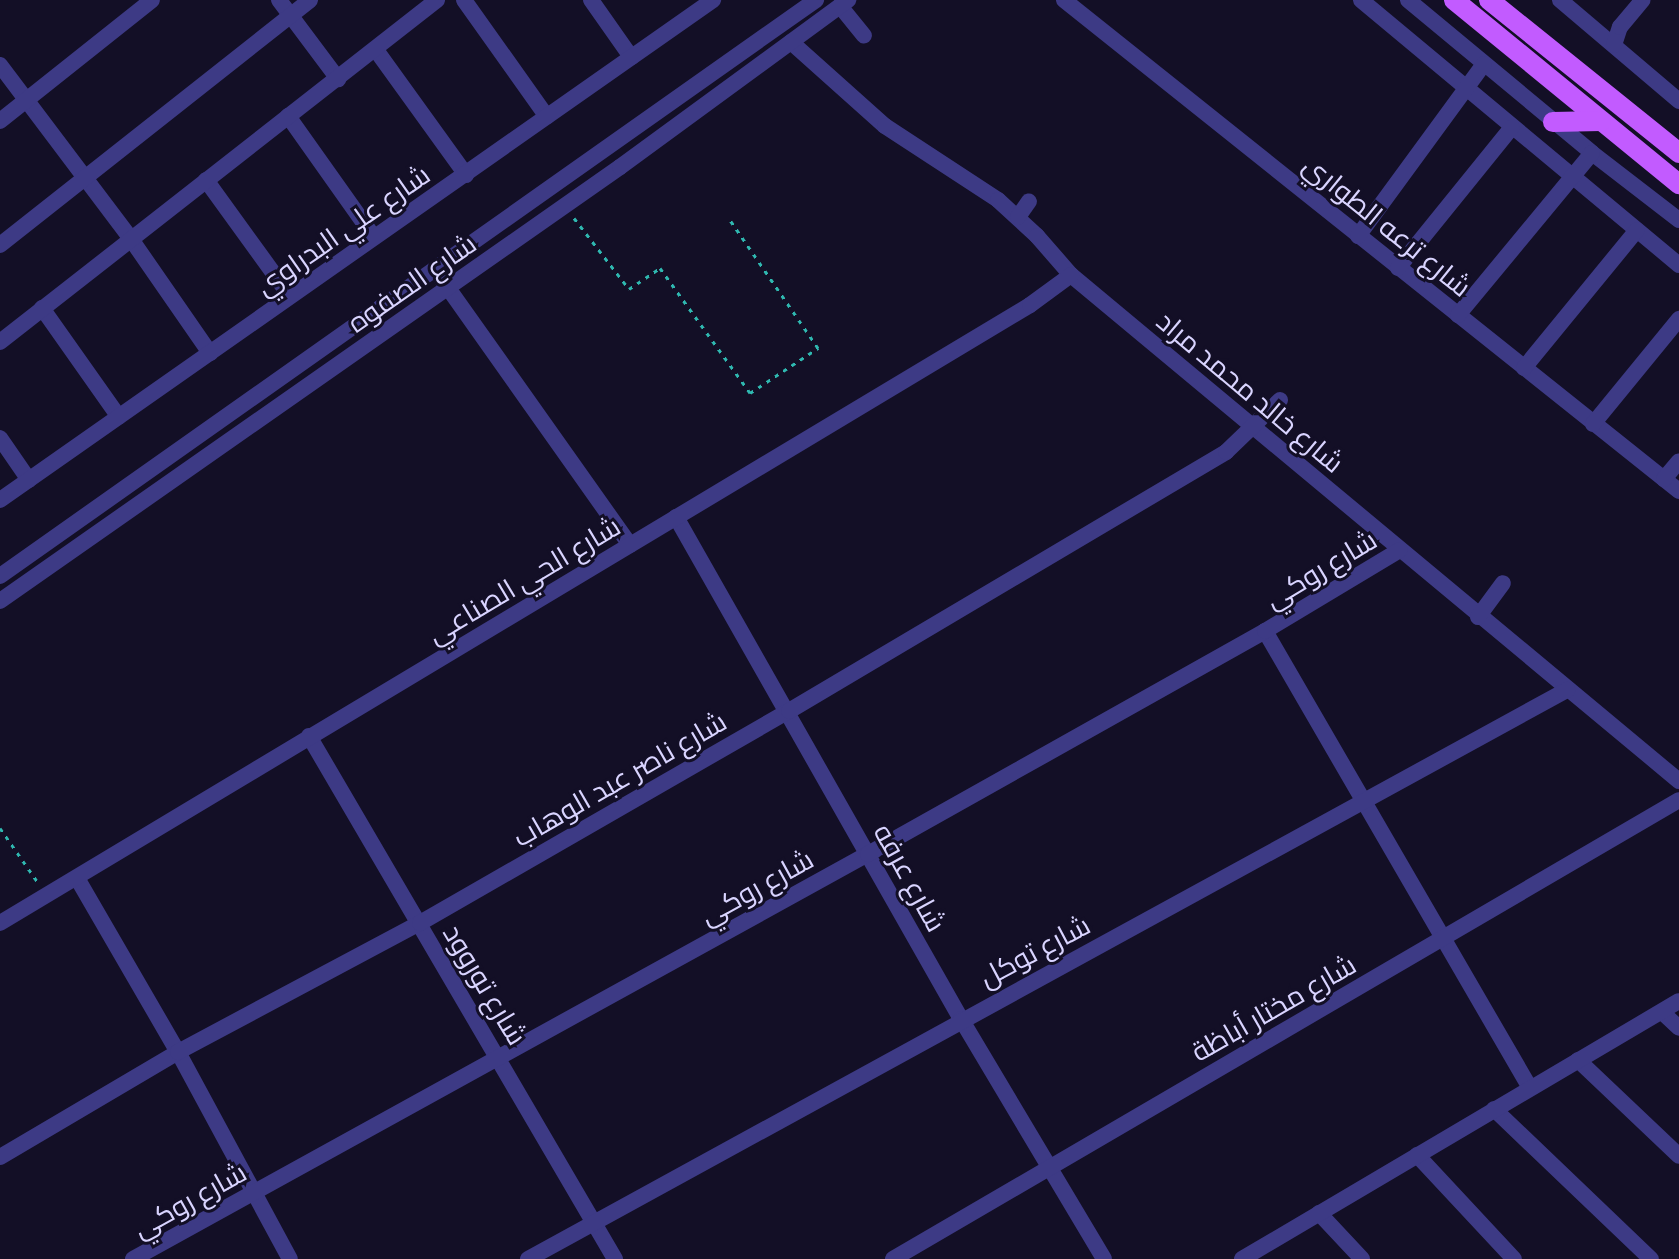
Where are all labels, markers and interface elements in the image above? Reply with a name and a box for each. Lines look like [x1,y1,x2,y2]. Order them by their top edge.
street label: شارع ترعه الطواري [1297,147,1479,303]
street label: شارع علي البدراوي [248,156,436,302]
street label: شارع الصفوه [340,225,482,339]
street label: شارع خالد محمد مراد [1151,303,1351,479]
street label: شارع الحي الصناعي [420,508,626,650]
street label: شارع روكي [1258,521,1382,615]
street label: شارع ناصر عبد الوهاب [506,703,732,853]
street label: شارع عرفه [868,817,954,937]
street label: شارع روكي [693,841,819,931]
street label: شارع توكل [973,907,1095,993]
street label: شارع توروود [437,918,535,1050]
street label: شارع مختار أباظة [1185,946,1361,1068]
street label: شارع روكي [126,1154,252,1244]

